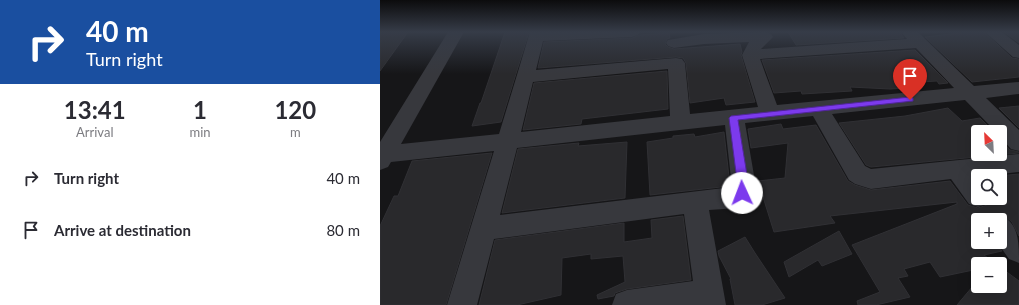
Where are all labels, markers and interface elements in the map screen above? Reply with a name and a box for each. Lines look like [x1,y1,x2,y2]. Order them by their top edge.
text: 40 m [86,14,149,48]
icon: right [20,16,72,68]
text: Turn right [86,48,163,70]
pin [893,59,927,100]
icon: arrive [899,65,921,87]
text: 13:41 [64,95,126,124]
text: 1 [193,95,207,124]
text: 120 [274,95,316,124]
text: Arrival [76,124,113,140]
text: min [190,124,211,140]
text: m [290,124,301,140]
north arrow [971,125,1007,161]
map controls [971,125,1007,293]
icon: right [20,167,42,189]
text: Turn right [54,169,119,187]
text: 40 m [326,169,360,187]
button: search [971,169,1007,205]
position arrow [721,172,763,214]
button: + [971,213,1007,249]
icon: arrive [20,219,42,241]
text: Arrive at destination [54,221,191,239]
text: 80 m [326,221,360,239]
button: − [971,257,1007,293]

